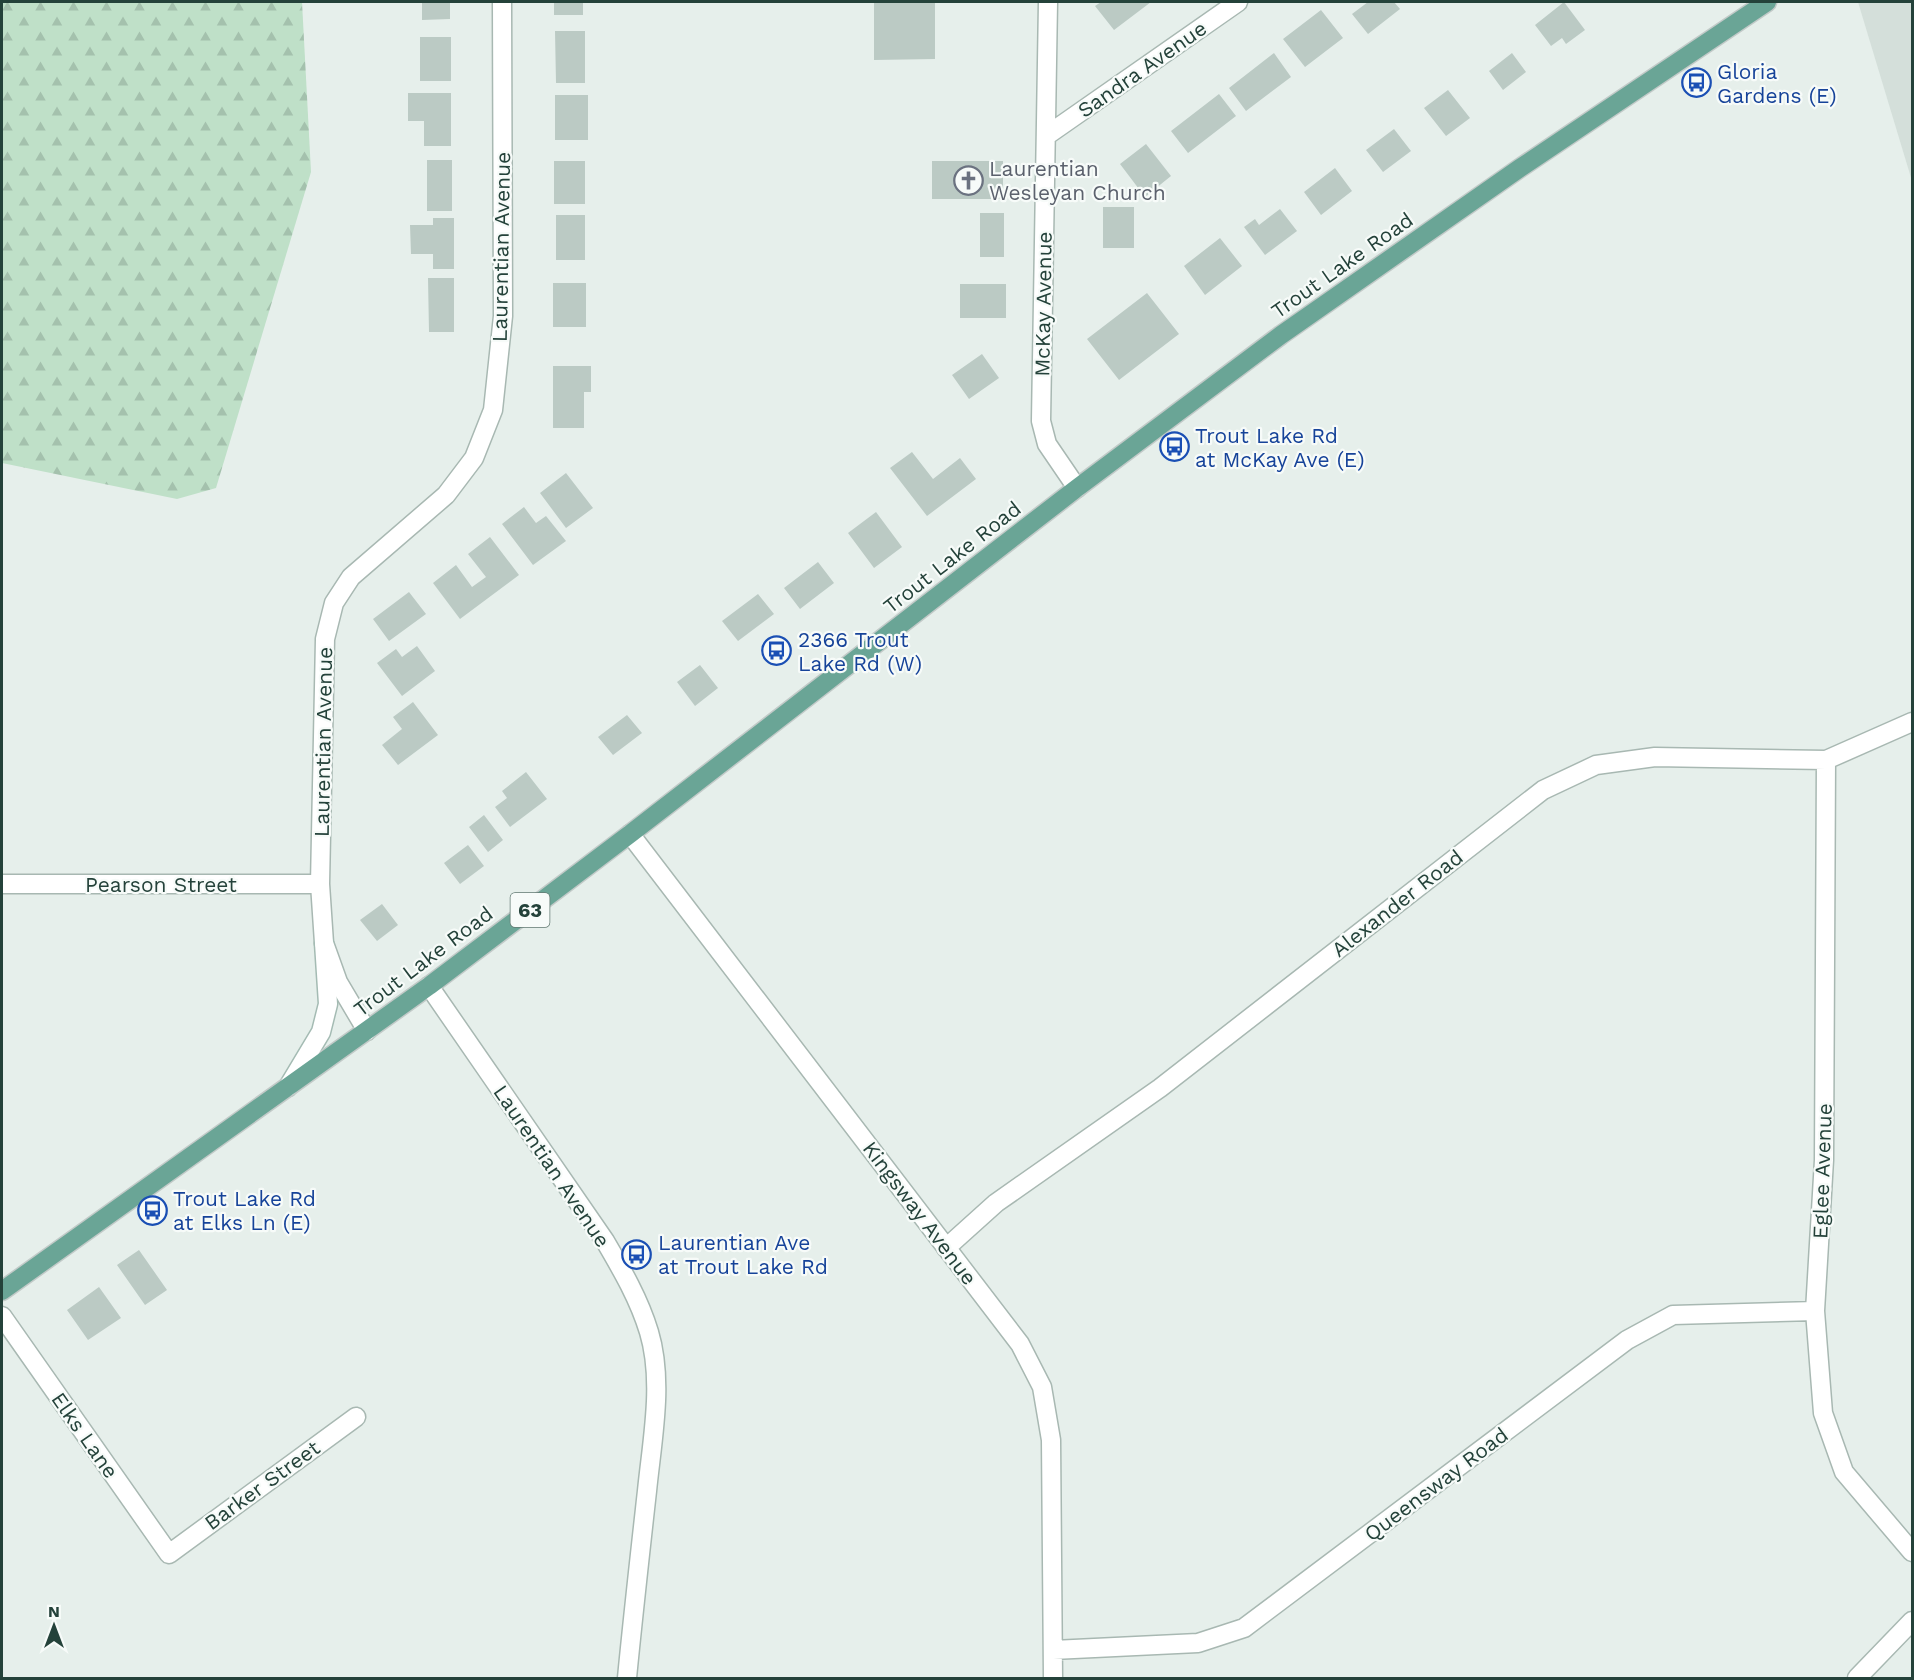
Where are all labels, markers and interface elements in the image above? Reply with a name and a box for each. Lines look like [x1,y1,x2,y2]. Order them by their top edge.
street label: Sandra Avenue [1073,15,1211,123]
place label: Gloria Gardens (E) [1717,59,1837,108]
bus stop icon: Gloria Gardens (E) [1680,67,1712,99]
street label: Laurentian Avenue [487,152,515,342]
place label: Laurentian Wesleyan Church [989,156,1166,205]
church icon: Laurentian Wesleyan Church [952,164,984,196]
street label: Trout Lake Road [1266,207,1418,323]
street label: McKay Avenue [1029,231,1057,377]
place label: Trout Lake Rd at McKay Ave (E) [1195,423,1365,472]
bus stop icon: Trout Lake Rd at McKay Ave (E) [1158,431,1190,463]
street label: Trout Lake Road [878,496,1026,618]
place label: 2366 Trout Lake Rd (W) [798,627,922,676]
bus stop icon: 2366 Trout Lake Rd (W) [761,635,793,667]
street label: Laurentian Avenue [309,647,337,837]
street label: Alexander Road [1326,844,1468,962]
street label: Pearson Street [85,872,237,897]
road number: 63 [510,893,550,927]
street label: Trout Lake Road [349,901,497,1021]
street label: Laurentian Avenue [488,1080,616,1252]
street label: Eglee Avenue [1807,1103,1837,1239]
street label: Kingsway Avenue [858,1136,982,1290]
place label: Trout Lake Rd at Elks Ln (E) [173,1186,316,1235]
bus stop icon: Trout Lake Rd at Elks Ln (E) [136,1194,168,1226]
place label: Laurentian Ave at Trout Lake Rd [658,1230,828,1279]
bus stop icon: Laurentian Ave at Trout Lake Rd [621,1238,653,1270]
street label: Elks Lane [46,1387,124,1483]
street label: Queensway Road [1359,1422,1513,1546]
street label: Barker Street [200,1435,325,1535]
north arrow [24,1596,84,1656]
text: N [48,1602,60,1621]

